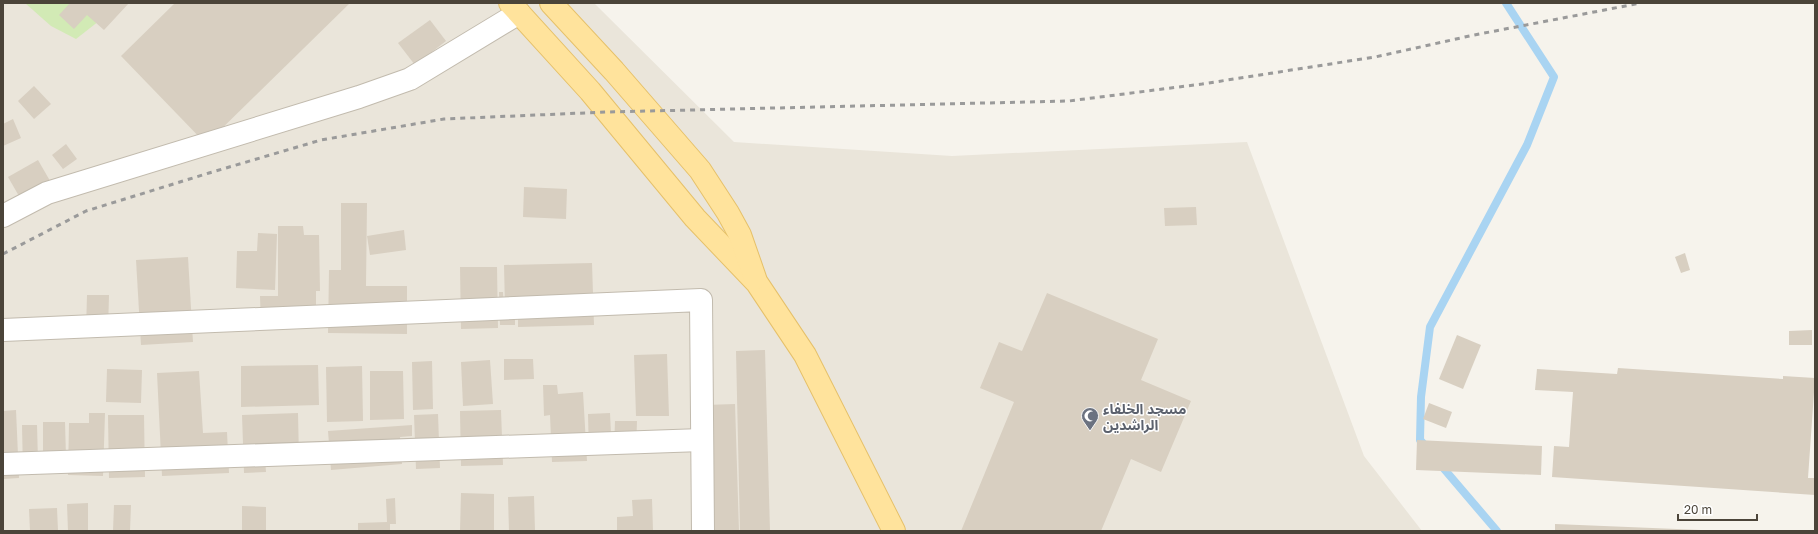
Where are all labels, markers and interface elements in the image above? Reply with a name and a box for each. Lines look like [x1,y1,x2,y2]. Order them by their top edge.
place label: مسجد الخلفاء الراشدين [1103,400,1186,434]
mosque icon: مسجد الخلفاء الراشدين [1080,406,1100,431]
scale bar [1678,496,1757,522]
text: 20 m [1684,502,1712,517]

